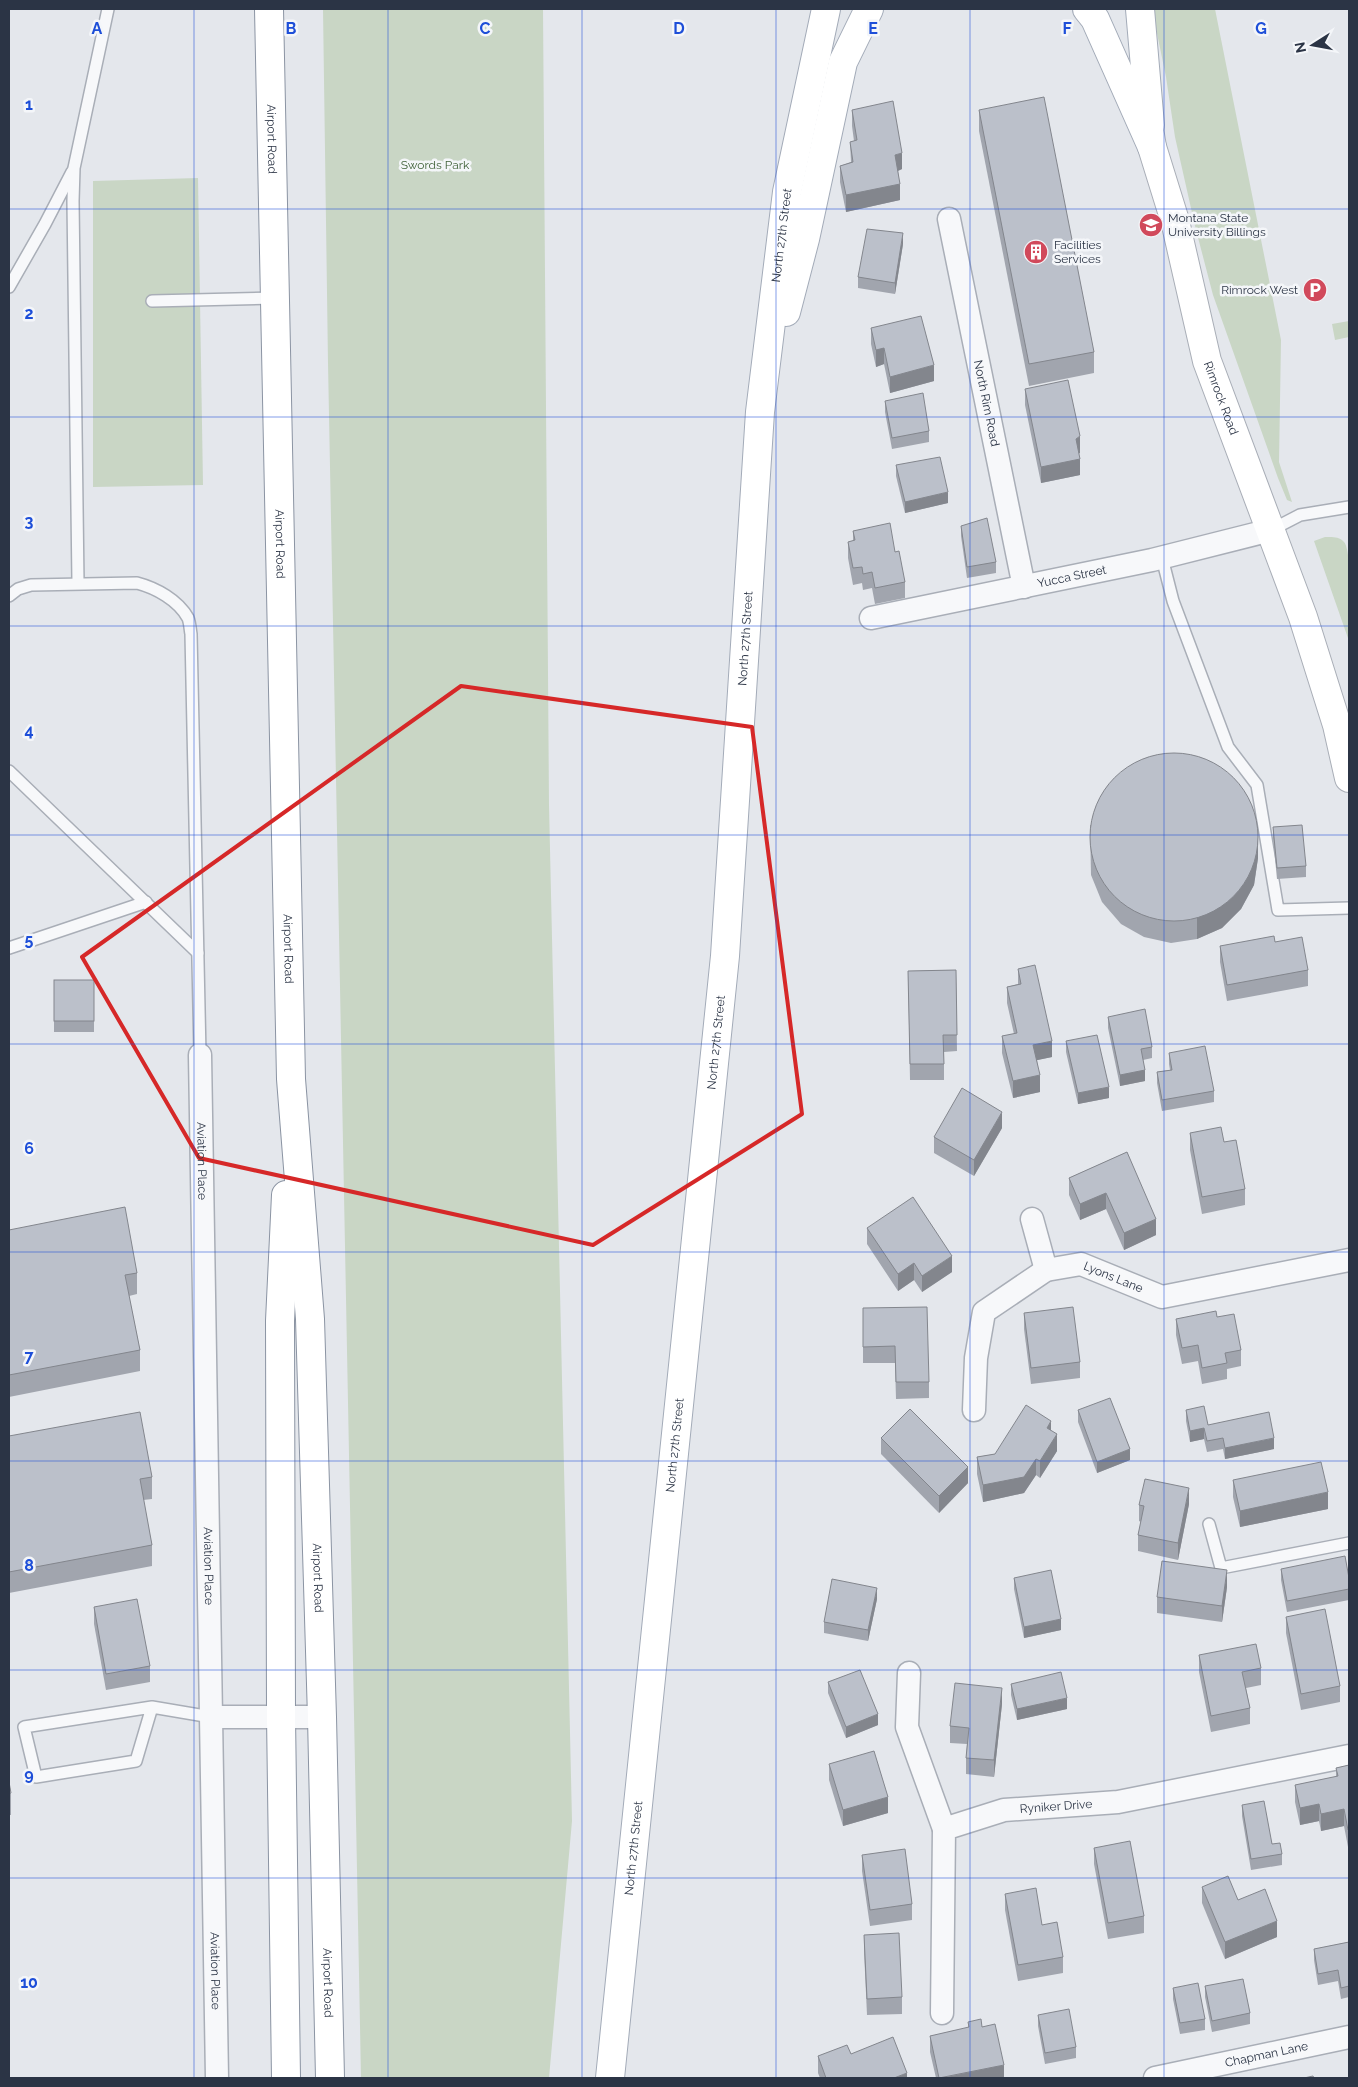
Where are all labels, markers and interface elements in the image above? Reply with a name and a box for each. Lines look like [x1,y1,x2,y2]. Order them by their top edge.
text: A [92,19,103,38]
text: B [286,19,297,38]
text: C [480,19,491,38]
text: D [673,19,685,38]
text: E [868,19,878,38]
text: F [1062,19,1072,38]
text: G [1255,19,1267,38]
north arrow [1288,20,1338,70]
text: N [1291,41,1309,54]
text: 1 [25,95,33,114]
street label: Airport Road [264,104,279,174]
park label: Swords Park [401,158,470,172]
street label: North 27th Street [769,187,795,283]
place label: Montana State University Billings [1168,211,1266,239]
school or university icon: Montana State University Billings [1138,212,1164,238]
place label: Facilities Services [1054,238,1102,266]
building icon: Facilities Services [1023,239,1049,265]
parking icon: Rimrock West [1302,277,1328,303]
place label: Rimrock West [1221,283,1298,297]
text: 2 [24,304,34,323]
street label: North Rim Road [971,359,1002,448]
street label: Rimrock Road [1201,359,1241,437]
street label: Airport Road [272,509,288,579]
text: 3 [25,512,34,531]
street label: Yucca Street [1036,563,1108,591]
street label: North 27th Street [735,591,755,686]
text: 4 [24,721,34,740]
street label: Airport Road [281,914,296,984]
text: 5 [25,930,34,949]
street label: North 27th Street [704,995,728,1090]
street label: Aviation Place [194,1122,209,1200]
text: 6 [24,1139,34,1158]
street label: Lyons Lane [1082,1259,1145,1296]
text: 7 [25,1347,34,1366]
street label: North 27th Street [663,1397,687,1493]
street label: Aviation Place [201,1527,216,1605]
street label: Airport Road [310,1543,326,1613]
text: 8 [24,1556,34,1575]
text: 9 [24,1765,34,1784]
street label: Ryniker Drive [1019,1797,1093,1816]
street label: North 27th Street [622,1800,645,1896]
street label: Aviation Place [208,1932,223,2010]
street label: Airport Road [320,1948,336,2018]
text: 10 [20,1973,38,1992]
street label: Chapman Lane [1224,2039,1309,2070]

